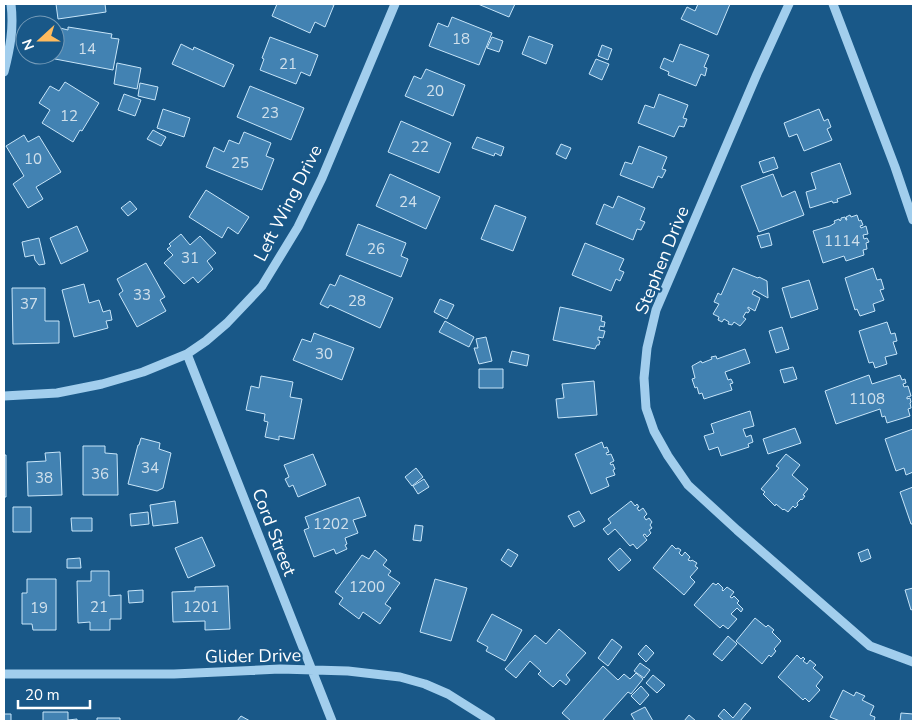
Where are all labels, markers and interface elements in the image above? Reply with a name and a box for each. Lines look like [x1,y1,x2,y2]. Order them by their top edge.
north arrow [15,15,65,65]
house number: 18 [452,29,470,49]
text: N [18,36,39,53]
house number: 14 [78,39,96,59]
house number: 21 [279,54,297,74]
house number: 20 [426,81,444,101]
house number: 23 [261,103,279,123]
house number: 12 [60,106,78,126]
house number: 22 [411,137,429,157]
street label: Left Wing Drive [248,141,328,265]
house number: 10 [24,149,42,169]
house number: 25 [231,153,249,173]
house number: 24 [399,192,417,212]
street label: Stephen Drive [629,202,695,318]
house number: 1114 [824,231,860,251]
house number: 26 [367,239,385,259]
house number: 31 [181,248,199,268]
house number: 33 [133,285,151,305]
house number: 28 [348,291,366,311]
house number: 37 [20,294,38,314]
house number: 30 [315,344,333,364]
house number: 1108 [849,389,885,409]
house number: 34 [141,458,159,478]
house number: 36 [91,464,109,484]
house number: 38 [35,468,53,488]
street label: Cord Street [246,485,302,580]
house number: 1202 [313,514,349,534]
house number: 1200 [349,577,385,597]
house number: 21 [90,597,108,617]
house number: 1201 [183,597,219,617]
house number: 19 [30,598,48,618]
street label: Glider Drive [205,643,301,669]
scale bar [18,678,90,710]
text: 20 m [25,685,60,705]

